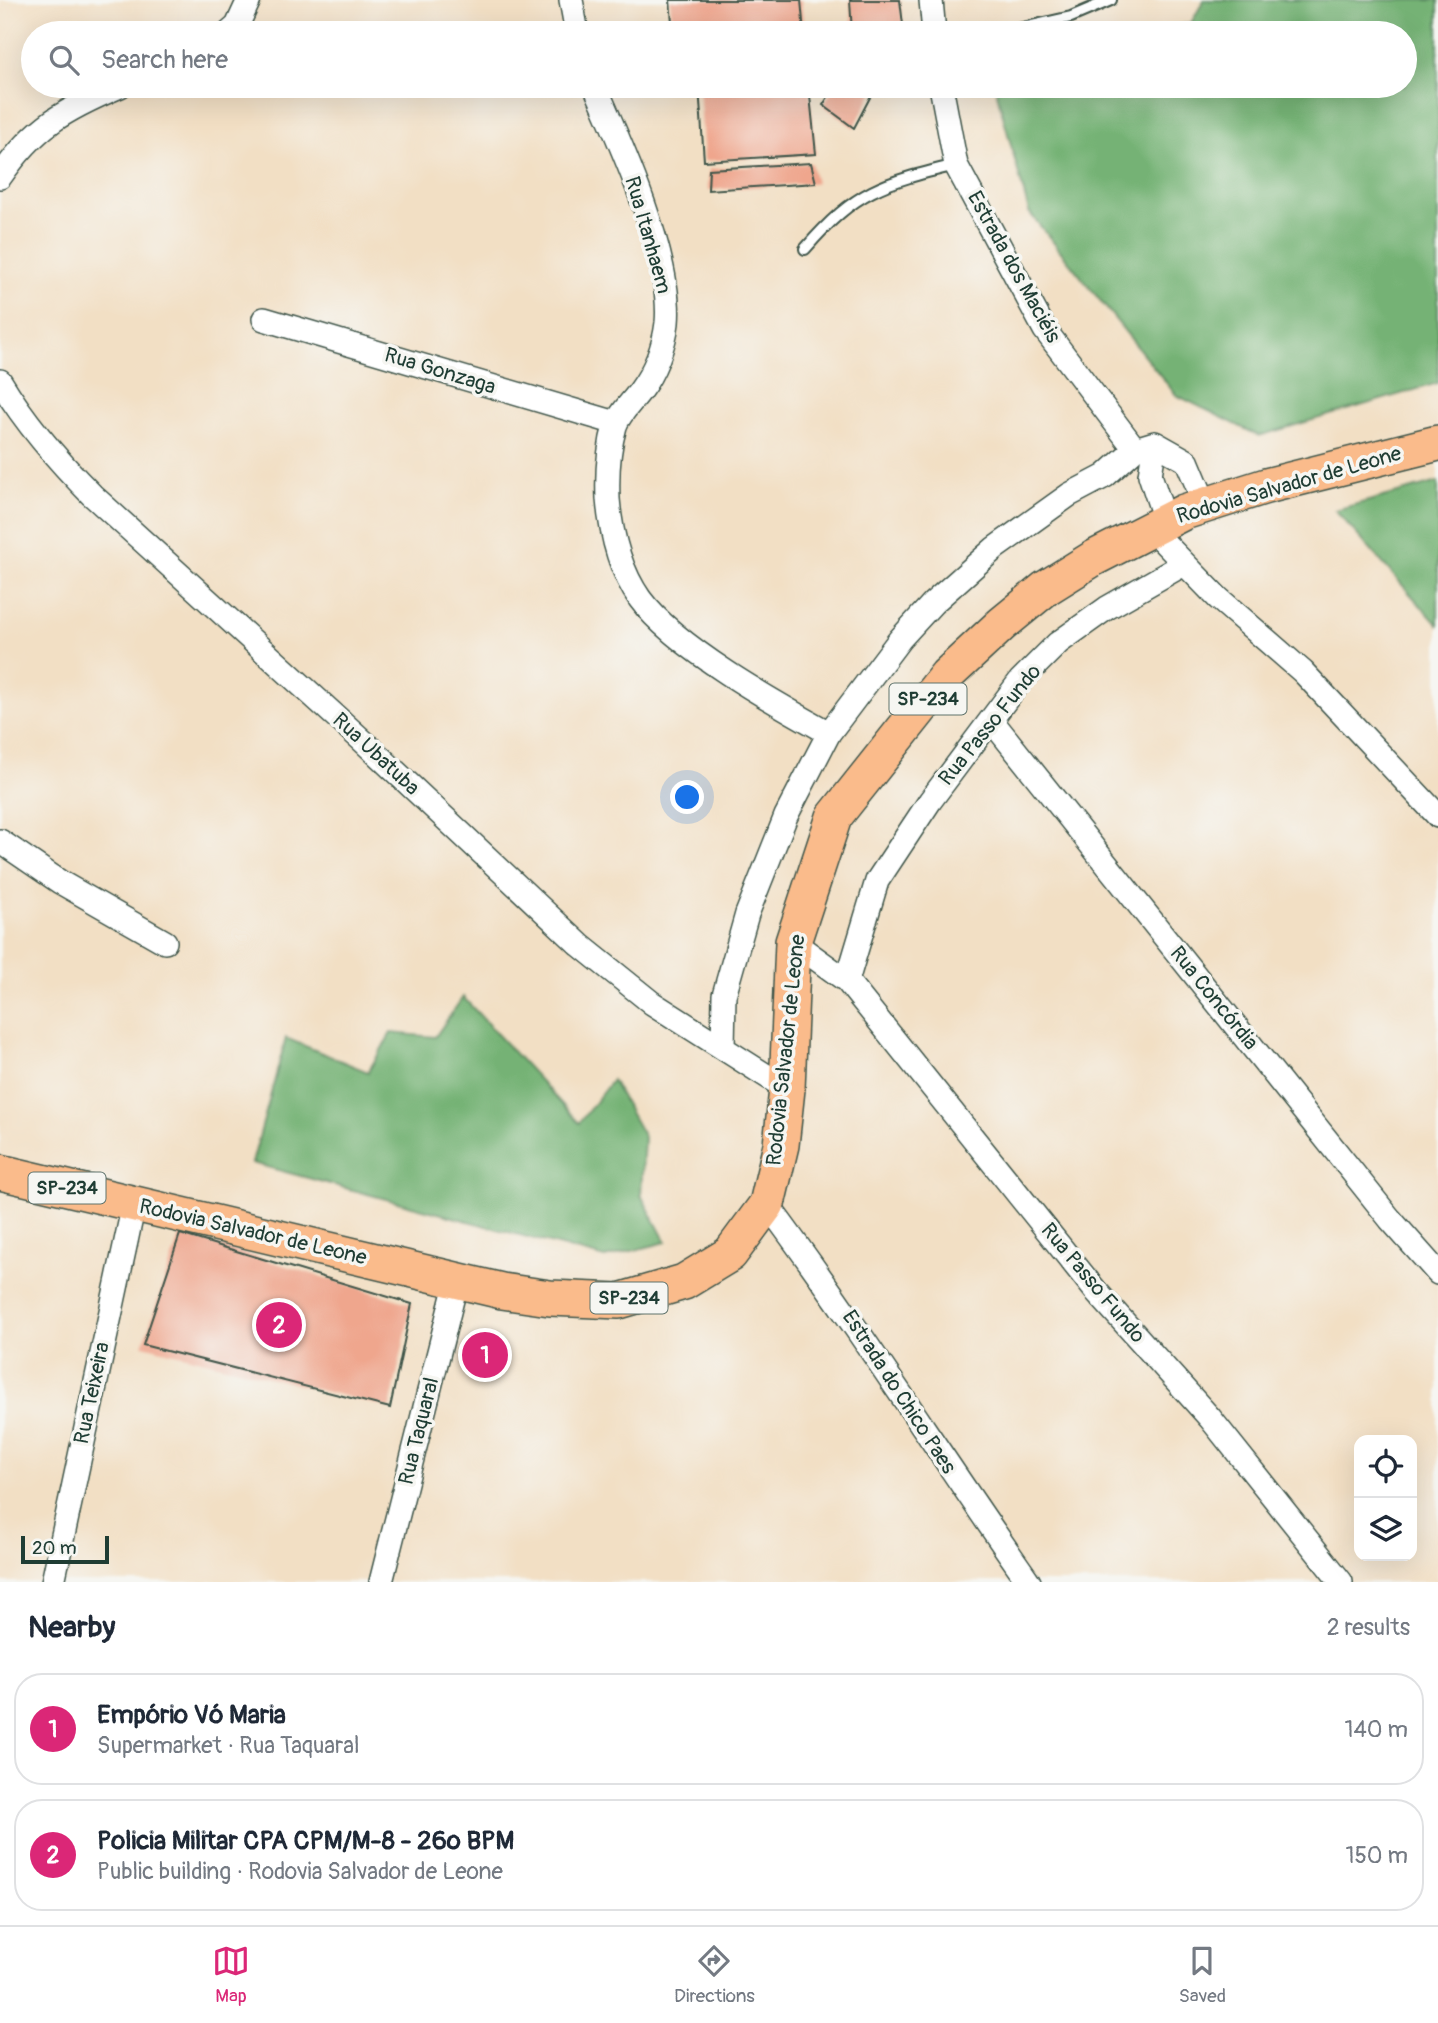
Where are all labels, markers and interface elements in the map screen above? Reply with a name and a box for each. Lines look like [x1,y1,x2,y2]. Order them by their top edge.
search box [21,21,1417,98]
icon: search [45,41,83,79]
text: Search here [101,44,228,76]
street label: Rua Itanhaem [618,173,678,297]
street label: Estrada dos Maciéis [961,186,1067,348]
street label: Rua Gonzaga [381,341,499,401]
street label: Rodovia Salvador de Leone [1174,440,1405,530]
street label: Rua Passo Fundo [933,659,1047,791]
road number: SP-234 [890,684,967,714]
street label: Rua Ubatuba [327,707,425,801]
your location [670,780,704,814]
street label: Rodovia Salvador de Leone [760,932,812,1167]
street label: Rua Concórdia [1164,941,1264,1055]
road number: SP-234 [28,1172,106,1204]
street label: Rodovia Salvador de Leone [137,1193,370,1271]
street label: Rua Passo Fundo [1035,1217,1151,1349]
road number: SP-234 [590,1282,668,1314]
pin: 2 [256,1299,302,1351]
street label: Estrada do Chico Paes [836,1305,962,1479]
pin: 1 [462,1329,508,1381]
street label: Rua Teixeira [68,1340,116,1446]
street label: Rua Taquaral [393,1375,445,1487]
map controls [1354,1435,1417,1561]
button: locate [1354,1435,1417,1498]
button: layers [1354,1498,1417,1561]
scale bar [21,1533,108,1565]
text: 20 m [32,1536,77,1560]
text: Nearby [28,1609,115,1646]
text: 2 results [1327,1613,1410,1642]
text: Empório Vó Maria [97,1699,286,1731]
text: 1 [49,1715,58,1744]
text: 140 m [1345,1715,1408,1744]
text: Supermarket · Rua Taquaral [97,1731,359,1760]
text: Policia Militar CPA CPM/M-8 - 26º BPM [97,1825,514,1857]
text: 2 [47,1841,59,1870]
text: 150 m [1345,1841,1408,1870]
text: Public building · Rodovia Salvador de Leone [97,1857,503,1886]
tab: Map [212,1942,250,2008]
tab: Directions [674,1942,755,2008]
tab: Saved [1179,1942,1226,2008]

